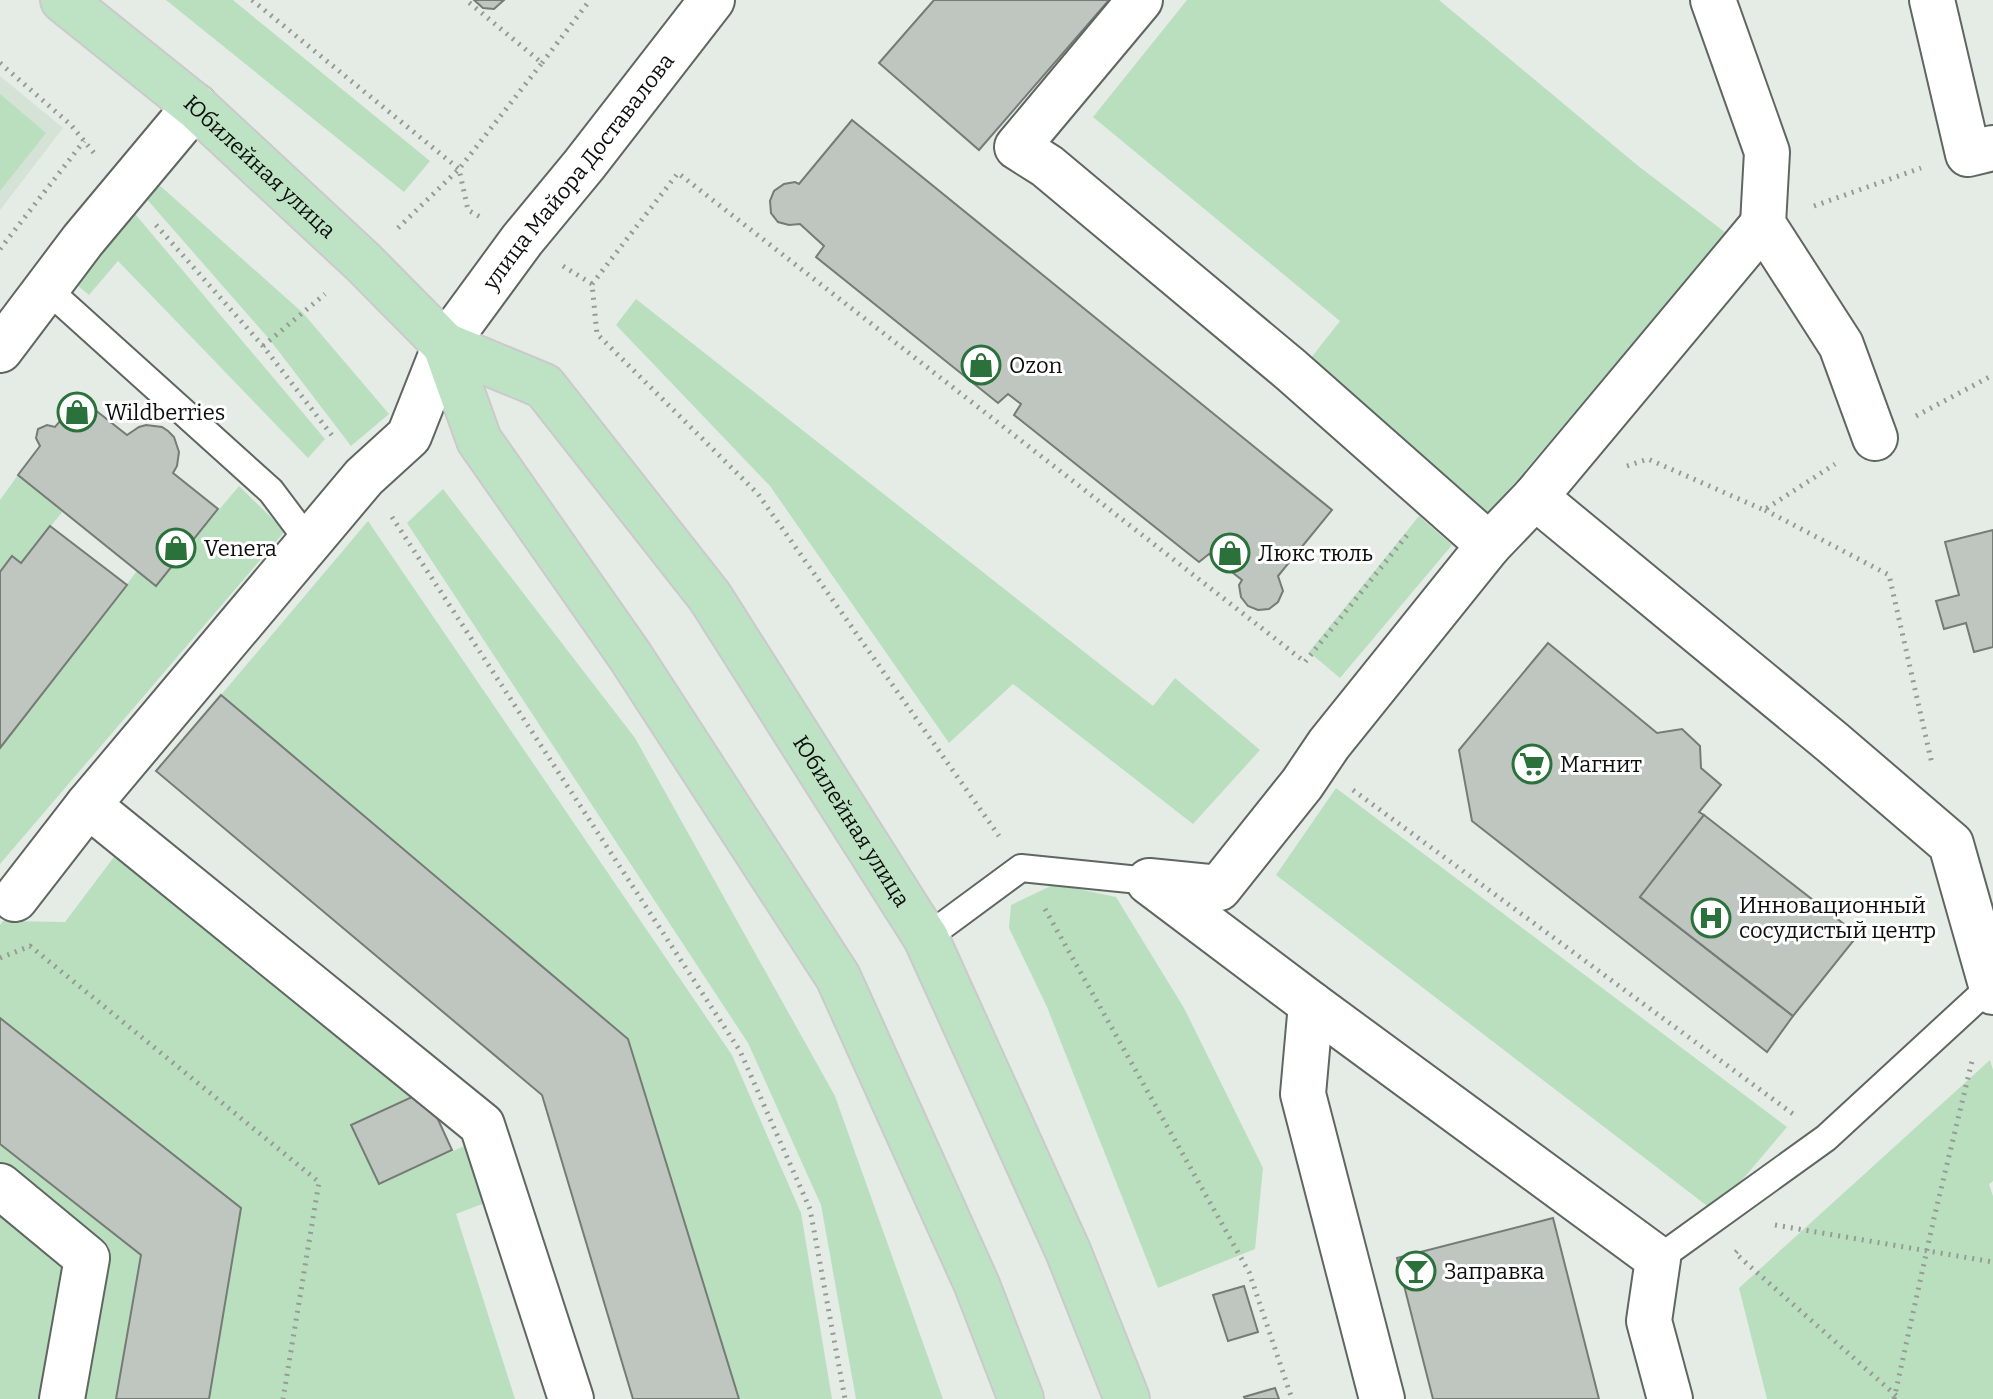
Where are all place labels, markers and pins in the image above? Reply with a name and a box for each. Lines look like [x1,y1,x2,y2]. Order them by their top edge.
shop icon: Ozon [960,344,1002,386]
place label: Ozon [1009,352,1063,379]
shop icon: Wildberries [56,391,98,433]
place label: Wildberries [105,399,225,426]
shop icon: Venera [155,527,197,569]
shop icon: Люкс тюль [1209,532,1251,574]
place label: Venera [204,535,277,562]
place label: Люкс тюль [1258,540,1373,567]
supermarket icon: Магнит [1511,743,1553,785]
place label: Магнит [1560,751,1642,778]
place label: Инновационный сосудистый центр [1739,892,1936,944]
hospital icon: Инновационный сосудистый центр [1690,897,1732,939]
bar icon: Заправка [1395,1250,1437,1292]
place label: Заправка [1444,1258,1544,1285]

